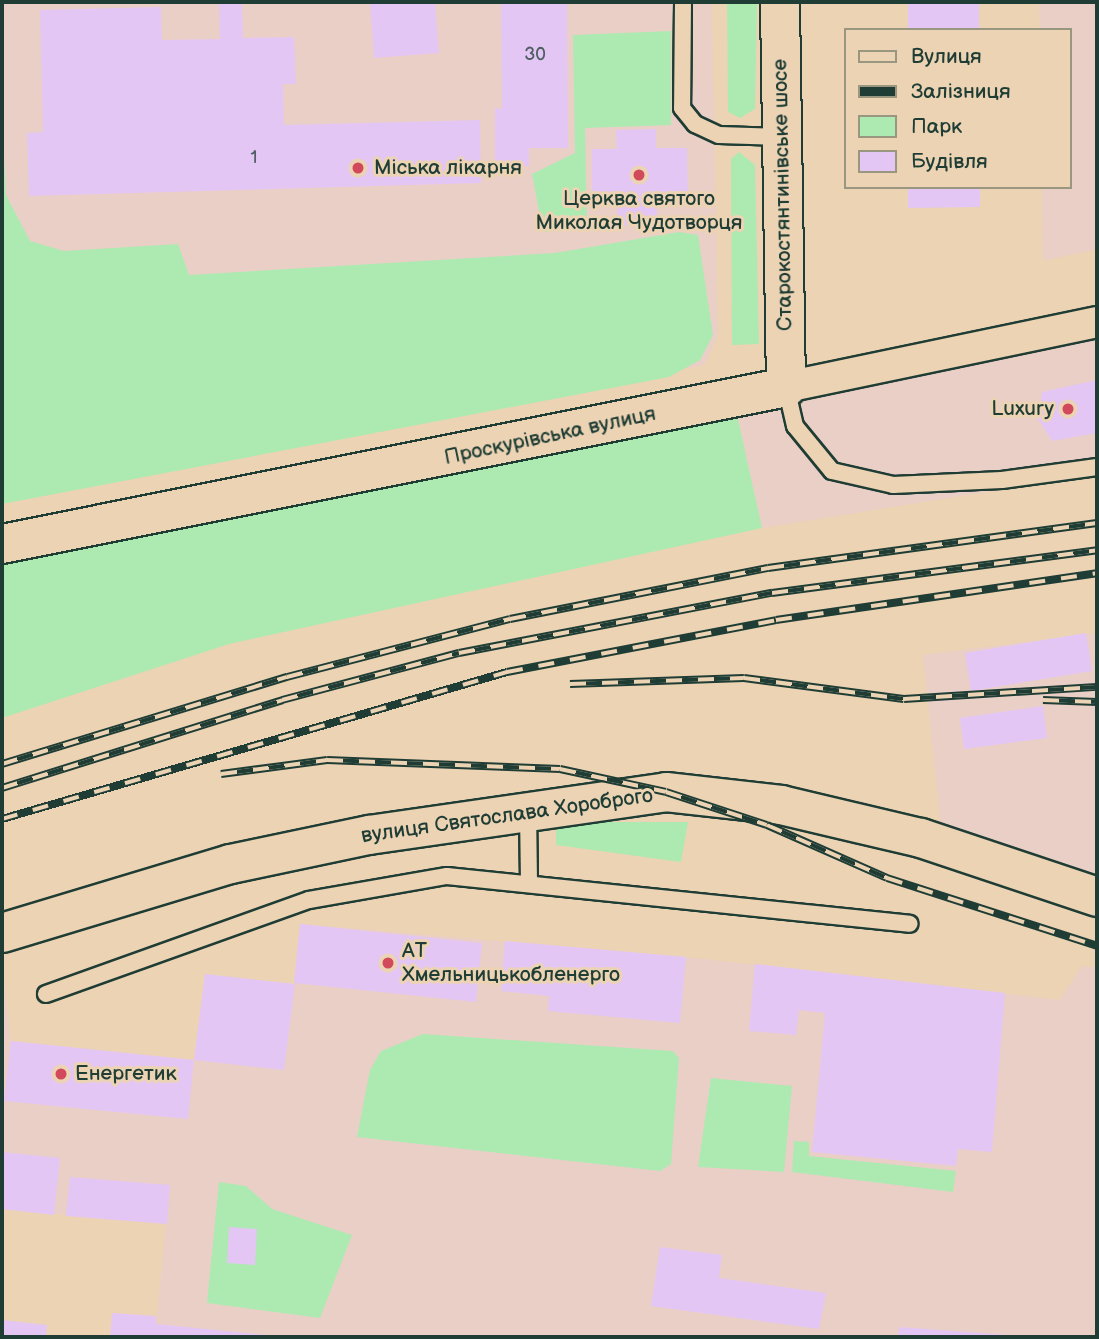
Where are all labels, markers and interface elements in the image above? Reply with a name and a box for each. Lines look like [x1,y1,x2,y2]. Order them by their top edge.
legend [844,28,1071,189]
house number: 30 [524,44,546,66]
text: Вулиця [911,44,982,69]
street label: Старокостянтинівське шосе [768,59,798,331]
text: Залізниця [911,79,1011,104]
text: Парк [911,114,962,139]
house number: 1 [251,147,257,169]
text: Будівля [911,149,988,174]
place label: Міська лікарня [374,155,522,181]
marker: Міська лікарня [348,158,368,178]
marker: Церква святого Миколая Чудотворця [631,167,647,183]
place label: Церква святого Миколая Чудотворця [535,186,743,236]
place label: Luxury [991,396,1054,422]
street label: Проскурівська вулиця [442,401,658,471]
marker: Luxury [1060,401,1076,417]
street label: вулиця Святослава Хороброго [360,783,654,849]
place label: АТ Хмельницькобленерго [402,938,620,988]
marker: АТ Хмельницькобленерго [380,955,396,971]
place label: Енергетик [75,1061,177,1087]
marker: Енергетик [53,1066,69,1082]

